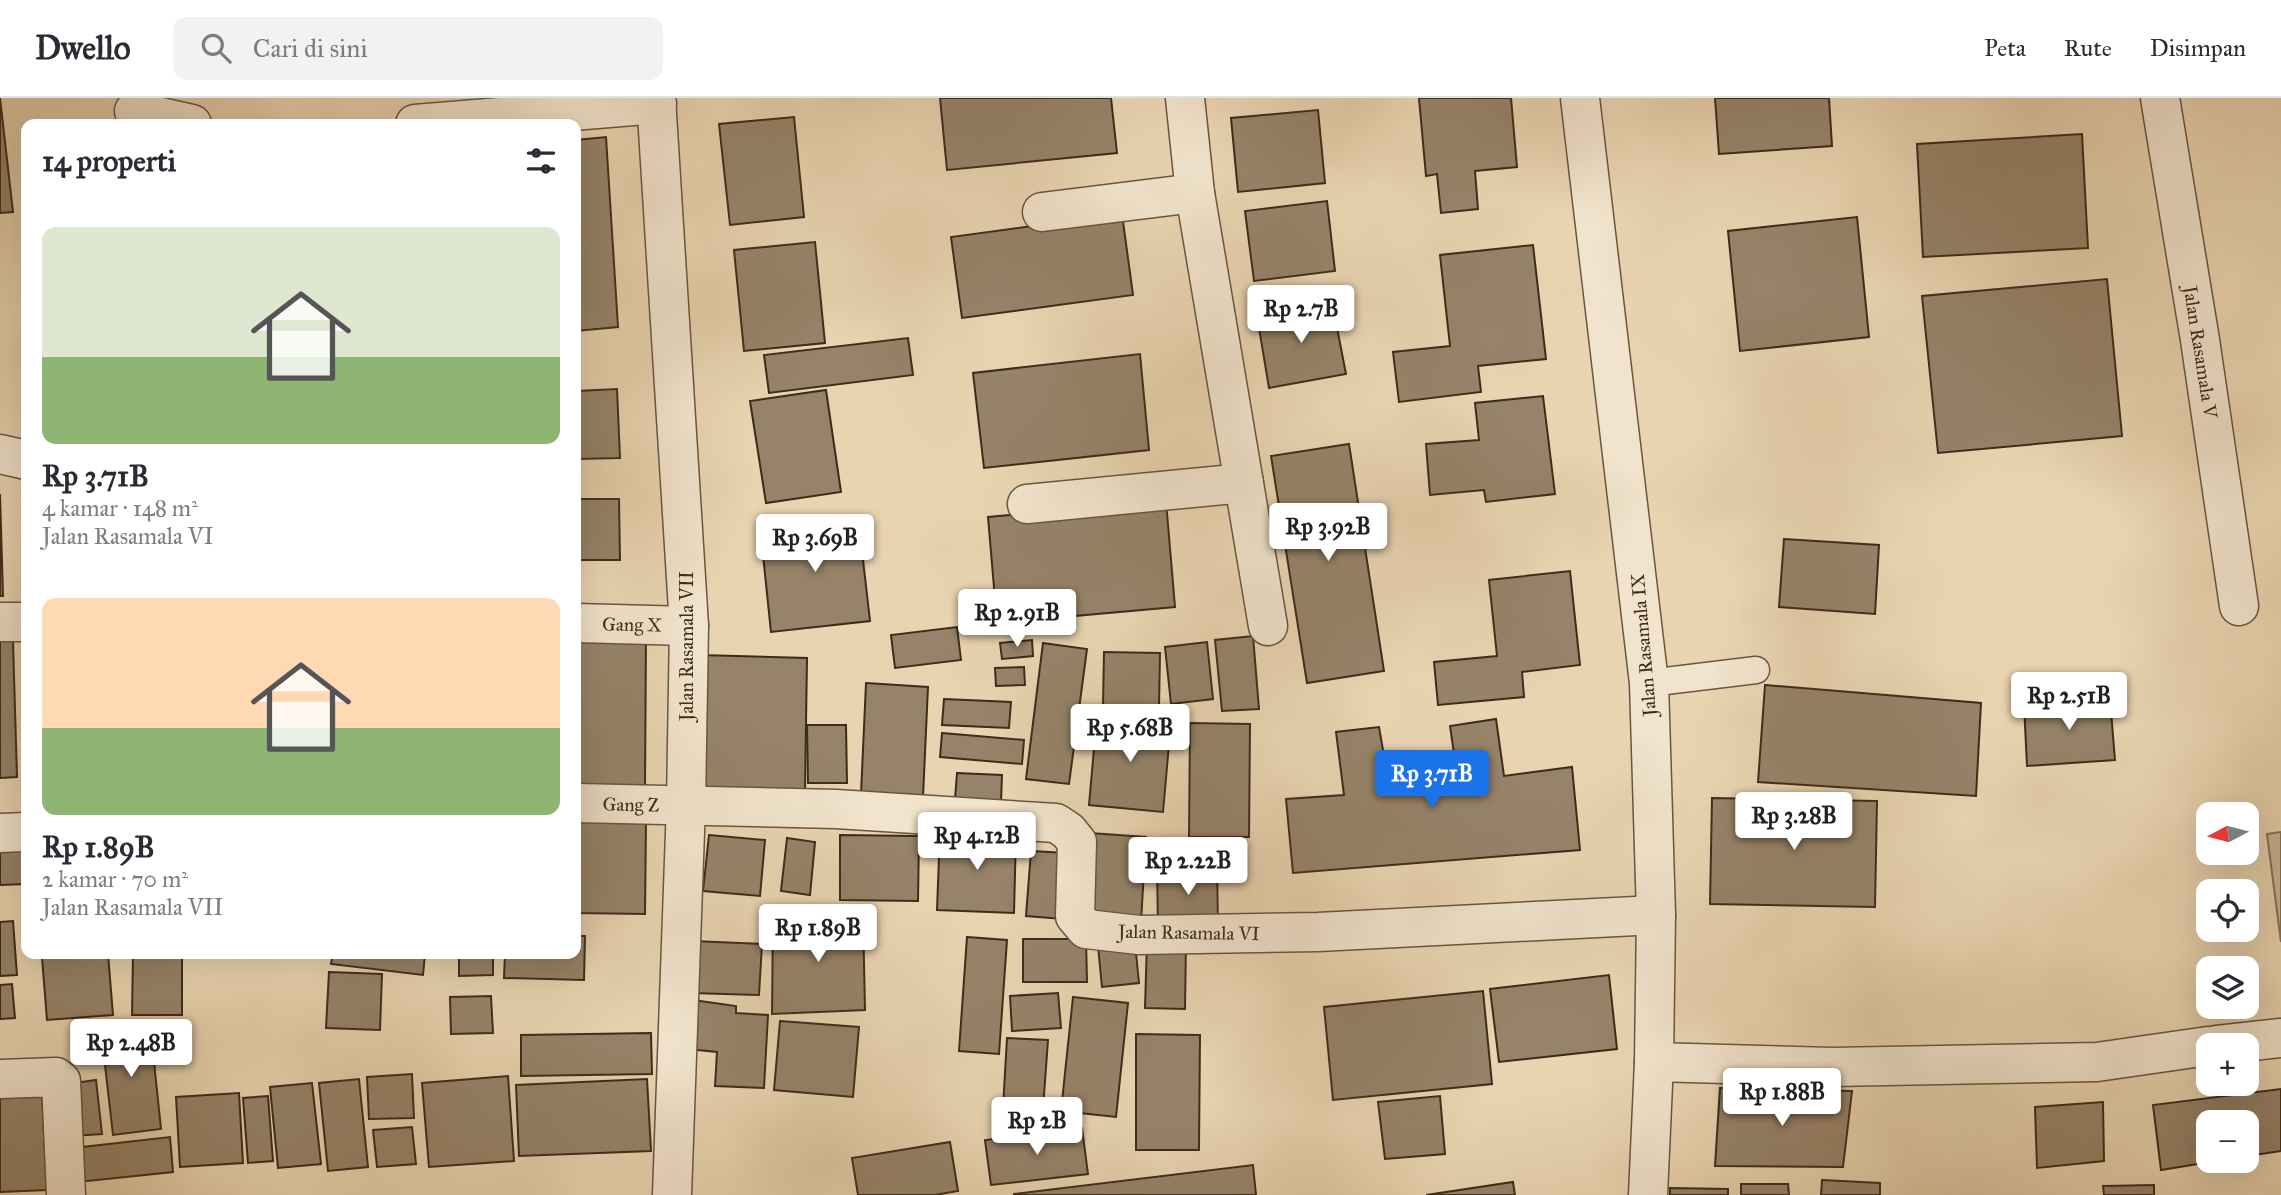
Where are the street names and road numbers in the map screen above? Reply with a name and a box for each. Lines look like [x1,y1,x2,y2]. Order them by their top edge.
street label: Jalan Rasamala V [2177,282,2222,421]
street label: Jalan Rasamala VII [675,571,699,723]
street label: Jalan Rasamala IX [1626,572,1662,719]
street label: Gang X [602,612,662,638]
street label: Gang Z [602,793,660,817]
street label: Jalan Rasamala VI [1116,920,1260,946]

